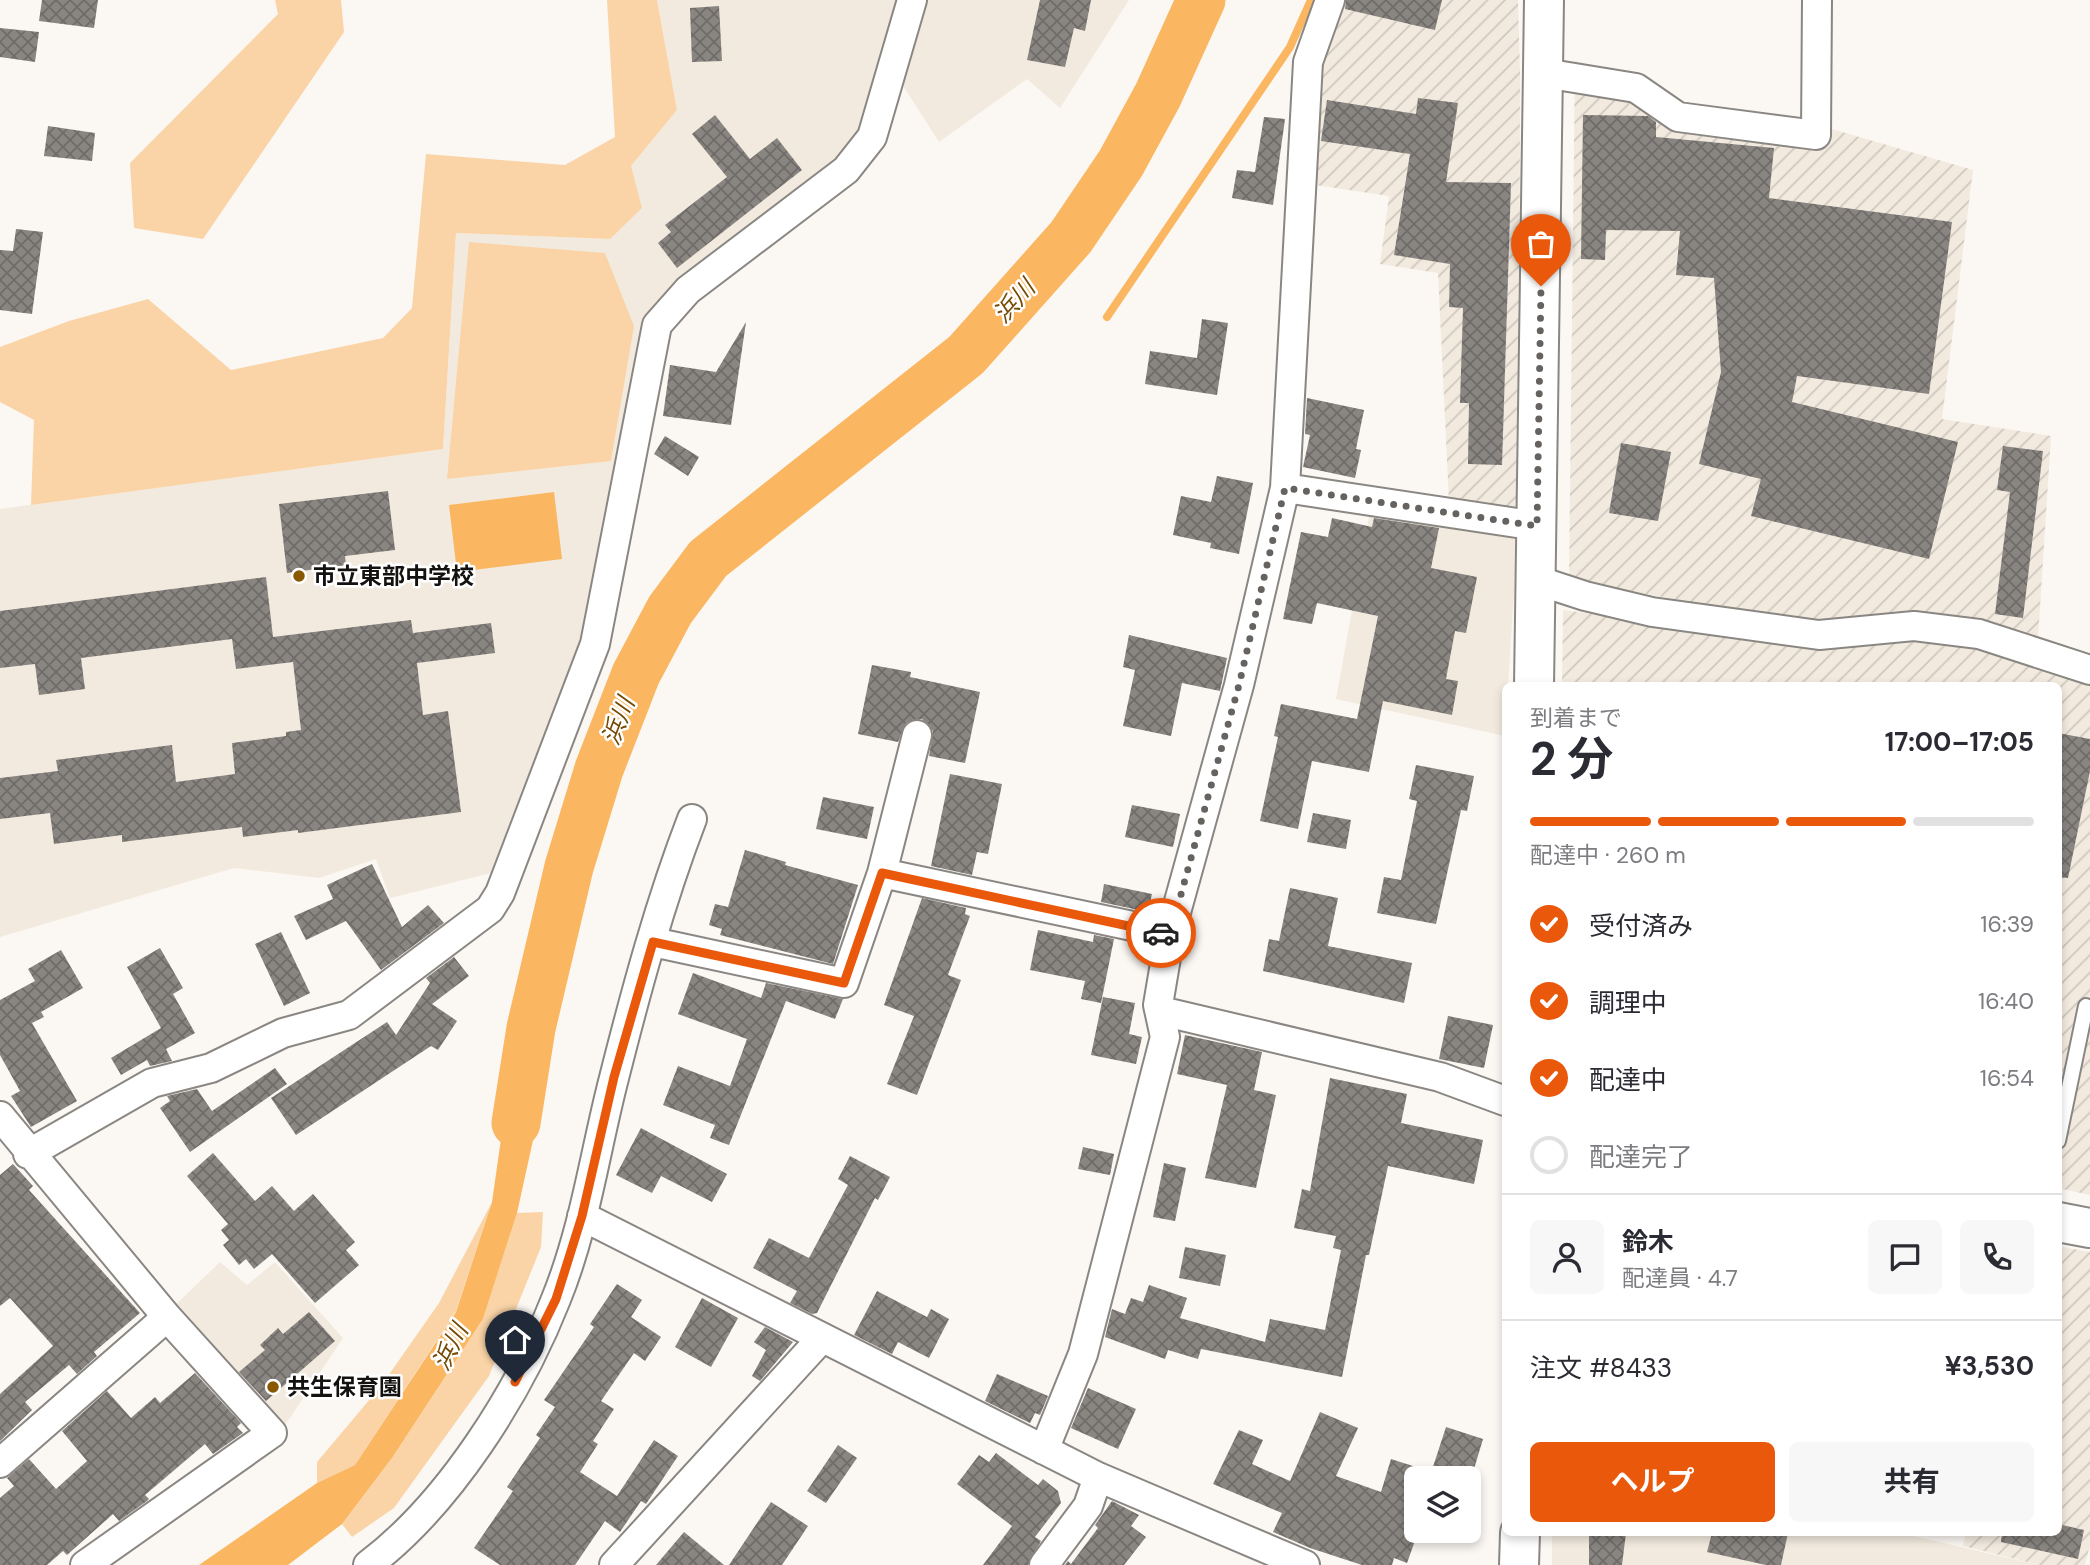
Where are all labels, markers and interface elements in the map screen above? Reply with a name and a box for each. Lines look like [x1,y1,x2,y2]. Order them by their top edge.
pin [1511,214,1571,286]
icon: bag [1522,225,1560,263]
water label: 浜川 [986,271,1044,329]
place label: 市立東部中学校 [313,561,474,591]
marker: 市立東部中学校 [291,568,307,584]
water label: 浜川 [595,690,642,749]
text: 到着まで [1530,703,1622,733]
text: 17:00–17:05 [1885,725,2034,759]
text: 2 分 [1530,729,1613,789]
text: 配達中 · 260 m [1530,840,1686,870]
courier [1126,898,1196,968]
icon: check [1530,905,1568,943]
text: 受付済み [1589,909,1693,943]
text: 16:39 [1980,909,2034,939]
icon: car [1142,914,1180,952]
icon: check [1530,982,1568,1020]
text: 調理中 [1589,986,1667,1020]
text: 16:40 [1978,986,2034,1016]
icon: check [1530,1059,1568,1097]
text: 配達中 [1589,1063,1667,1097]
text: 16:54 [1980,1063,2034,1093]
text: 配達完了 [1589,1140,1693,1174]
button: person [1530,1220,1604,1294]
button: chat [1868,1220,1942,1294]
button: phone [1960,1220,2034,1294]
text: 鈴木 [1622,1225,1674,1259]
text: 配達員 · 4.7 [1622,1263,1738,1293]
pin [485,1310,545,1382]
water label: 浜川 [425,1316,476,1375]
icon: home [496,1321,534,1359]
text: ¥3,530 [1945,1349,2034,1383]
text: 注文 #8433 [1530,1351,1672,1385]
place label: 共生保育園 [287,1372,402,1402]
marker: 共生保育園 [265,1379,281,1395]
button: ヘルプ [1530,1442,1775,1522]
button: 共有 [1789,1442,2034,1522]
map controls [1404,1466,1481,1543]
button: layers [1404,1466,1481,1543]

